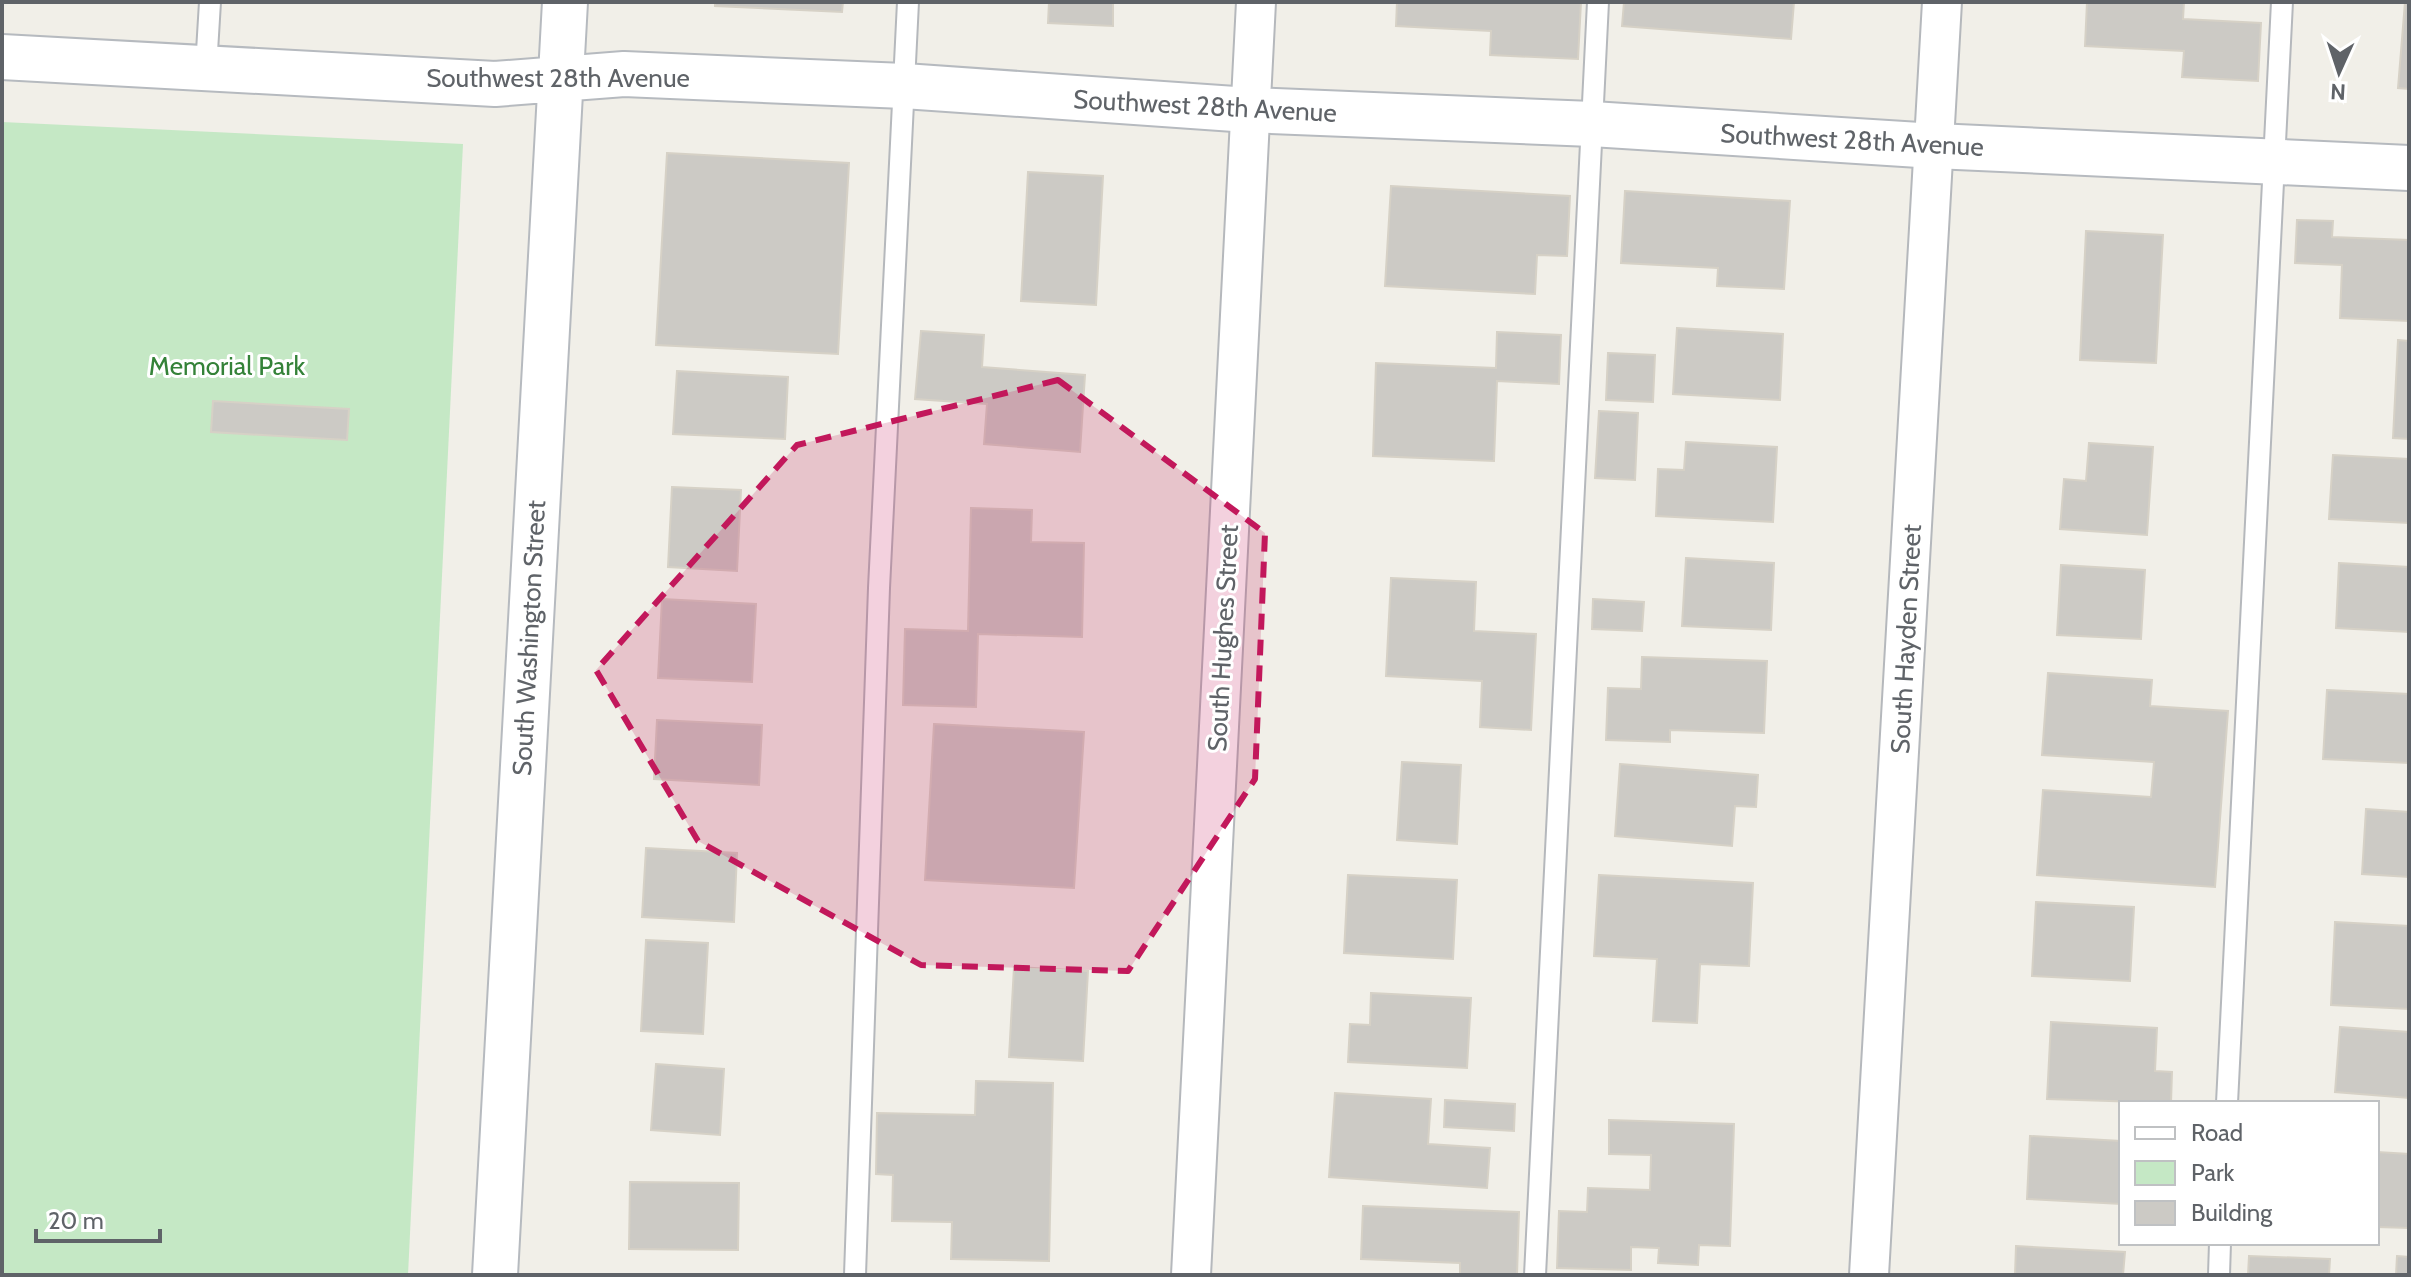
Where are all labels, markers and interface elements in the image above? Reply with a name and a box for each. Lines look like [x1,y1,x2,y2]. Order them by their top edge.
north arrow [2299,32,2379,112]
street label: Southwest 28th Avenue [426,62,690,94]
text: N [2330,78,2346,105]
street label: Southwest 28th Avenue [1072,83,1338,129]
street label: Southwest 28th Avenue [1719,117,1985,163]
park label: Memorial Park [149,350,305,382]
street label: South Washington Street [506,499,552,777]
street label: South Hughes Street [1201,523,1245,752]
street label: South Hayden Street [1884,523,1928,755]
legend [2119,1101,2379,1245]
text: Road [2191,1118,2243,1147]
text: Park [2191,1158,2234,1187]
scale bar [36,1193,160,1243]
text: Building [2191,1198,2273,1227]
text: 20 m [48,1206,104,1235]

